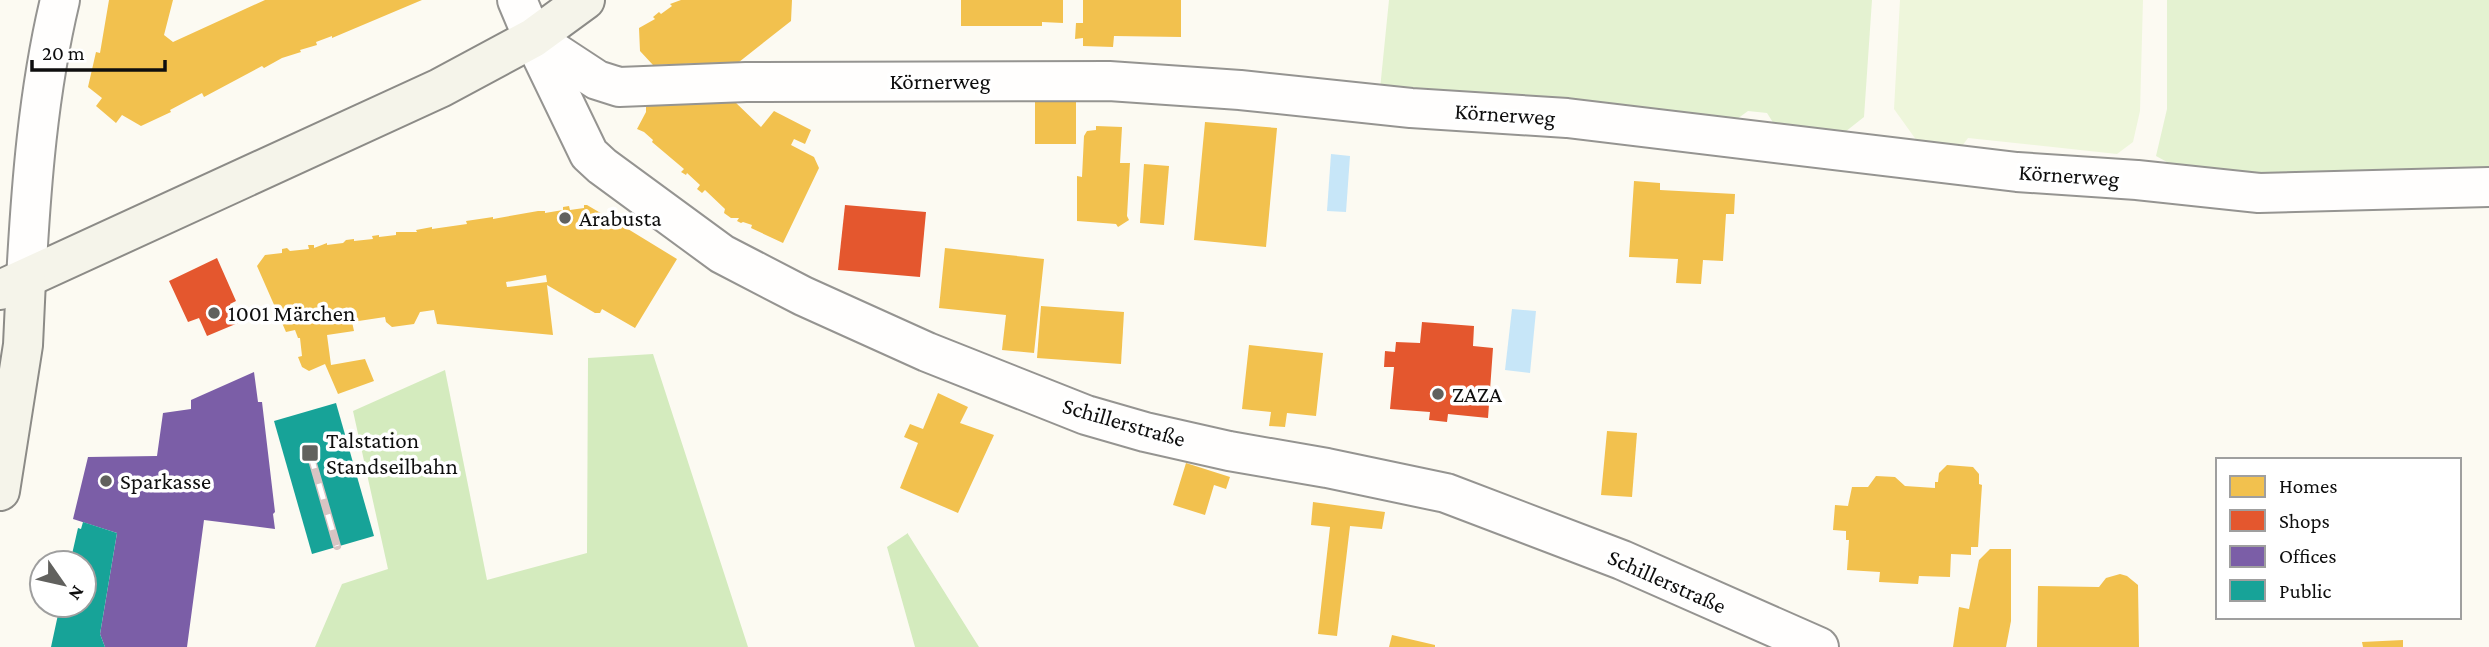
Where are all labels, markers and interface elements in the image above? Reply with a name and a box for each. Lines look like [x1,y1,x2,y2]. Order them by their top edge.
scale bar [32,28,164,72]
text: 20 m [42,41,85,65]
street label: Körnerweg [889,68,991,94]
street label: Körnerweg [1454,98,1556,130]
street label: Körnerweg [2018,159,2120,191]
place label: Arabusta [579,205,662,231]
marker: Arabusta [557,210,573,226]
place label: 1001 Märchen [228,300,355,326]
marker: 1001 Märchen [206,305,222,321]
place label: ZAZA [1452,381,1503,407]
marker: ZAZA [1430,386,1446,402]
street label: Schillerstraße [1060,392,1188,452]
place label: Talstation Standseilbahn [326,427,458,479]
marker: Talstation Standseilbahn [300,443,320,463]
legend [2216,458,2461,619]
place label: Sparkasse [120,468,211,494]
marker: Sparkasse [98,473,114,489]
text: Homes [2279,474,2338,498]
text: Shops [2279,509,2330,533]
street label: Schillerstraße [1604,543,1730,619]
text: Offices [2279,544,2337,568]
north arrow [28,549,98,619]
text: Public [2279,579,2331,603]
text: N [64,582,89,605]

